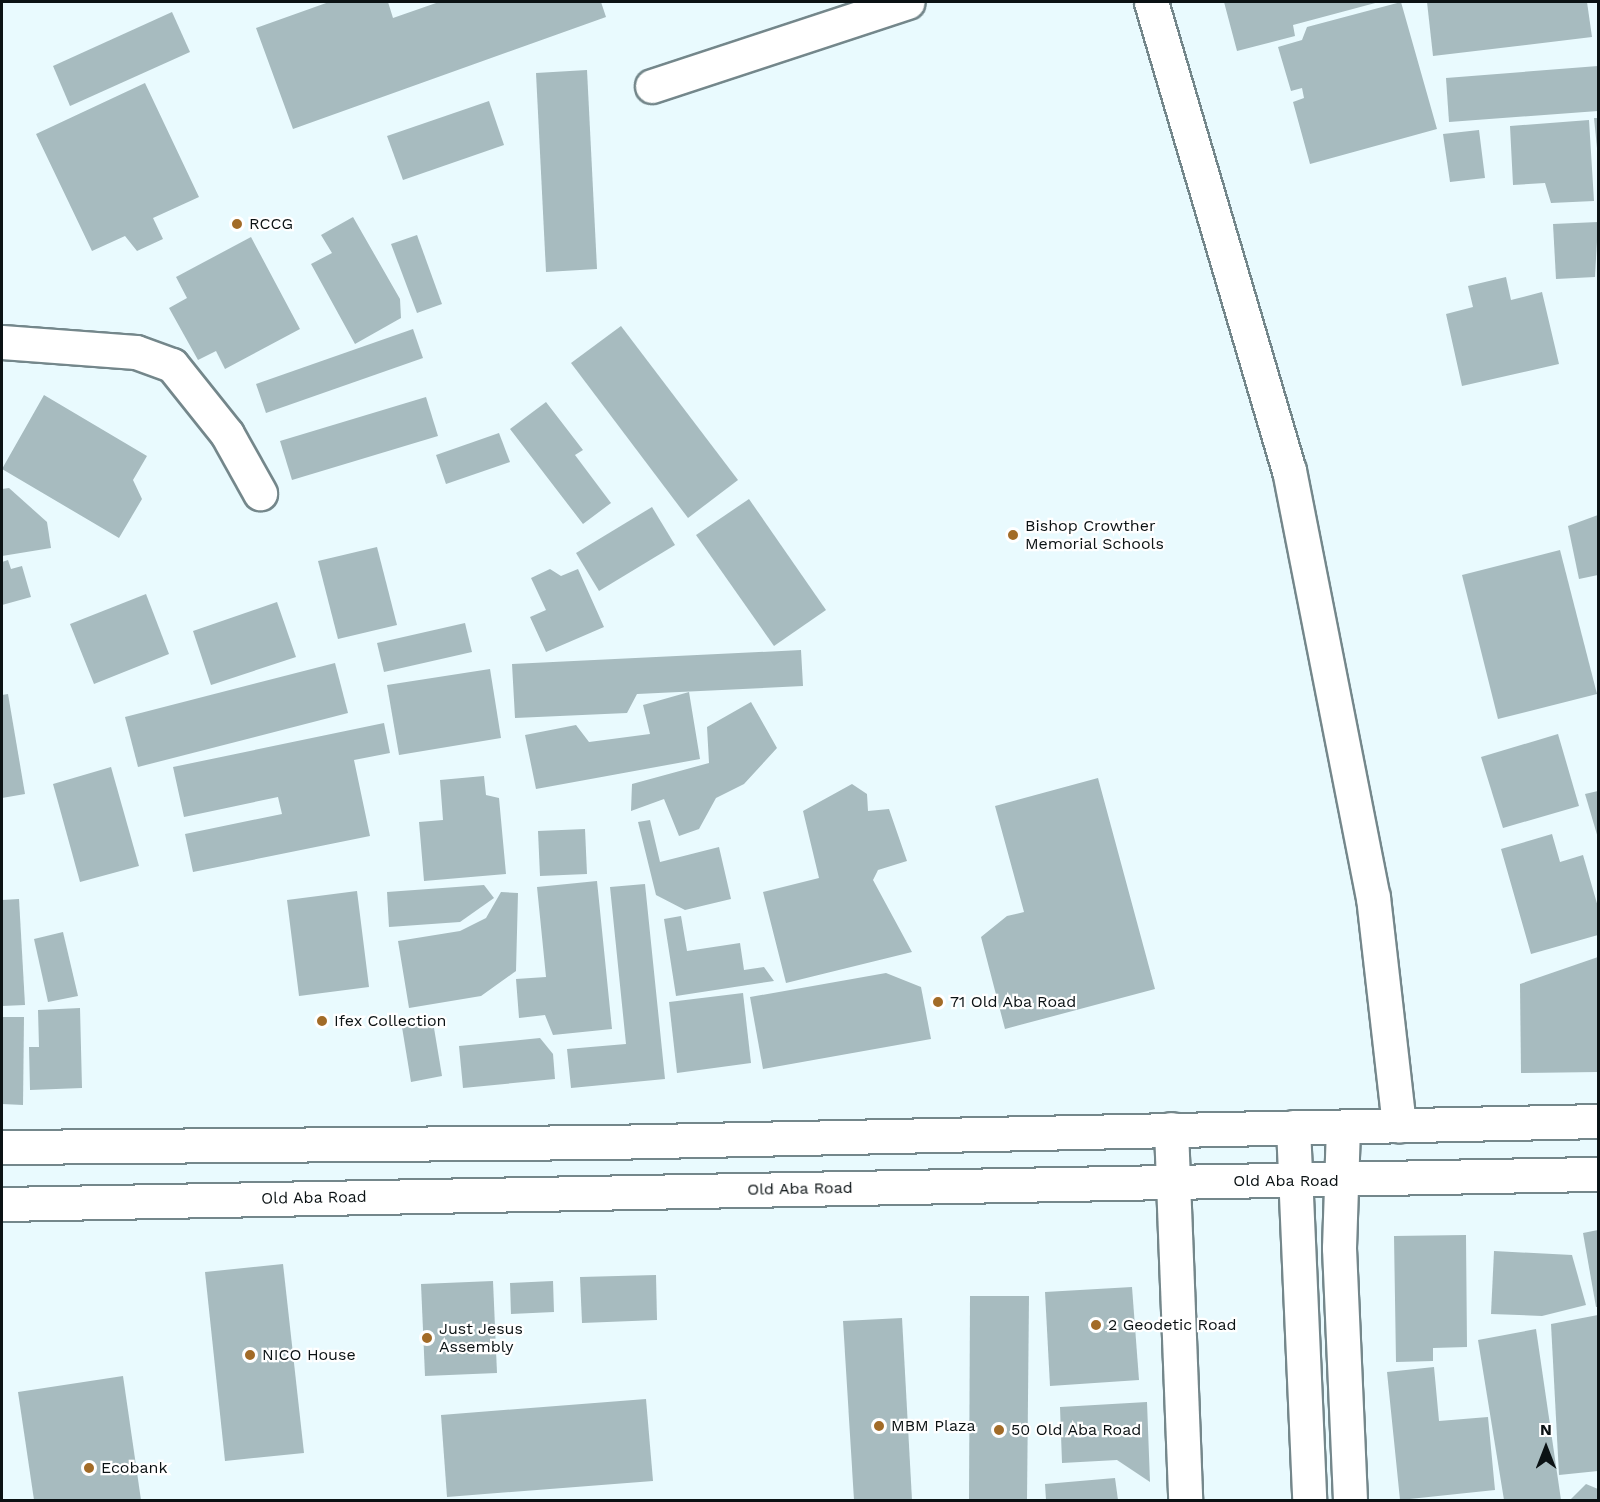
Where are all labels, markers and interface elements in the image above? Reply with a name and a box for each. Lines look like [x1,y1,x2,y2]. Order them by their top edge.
place label: RCCG [249,214,293,234]
marker: RCCG [230,217,244,231]
place label: Bishop Crowther Memorial Schools [1025,516,1164,554]
marker: Bishop Crowther Memorial Schools [1006,528,1020,542]
place label: 71 Old Aba Road [950,992,1077,1012]
marker: 71 Old Aba Road [931,995,945,1009]
place label: Ifex Collection [334,1011,447,1031]
marker: Ifex Collection [315,1014,329,1028]
street label: Old Aba Road [1233,1171,1339,1191]
street label: Old Aba Road [747,1178,853,1200]
street label: Old Aba Road [261,1187,367,1209]
place label: 2 Geodetic Road [1108,1315,1237,1335]
marker: 2 Geodetic Road [1089,1318,1103,1332]
place label: Just Jesus Assembly [439,1319,523,1357]
marker: Just Jesus Assembly [420,1331,434,1345]
place label: NICO House [262,1345,356,1365]
marker: NICO House [243,1348,257,1362]
place label: MBM Plaza [891,1416,976,1436]
north arrow [1516,1418,1576,1478]
marker: MBM Plaza [872,1419,886,1433]
place label: 50 Old Aba Road [1011,1420,1142,1440]
text: N [1540,1420,1552,1439]
marker: 50 Old Aba Road [992,1423,1006,1437]
place label: Ecobank [101,1458,168,1478]
marker: Ecobank [82,1461,96,1475]

